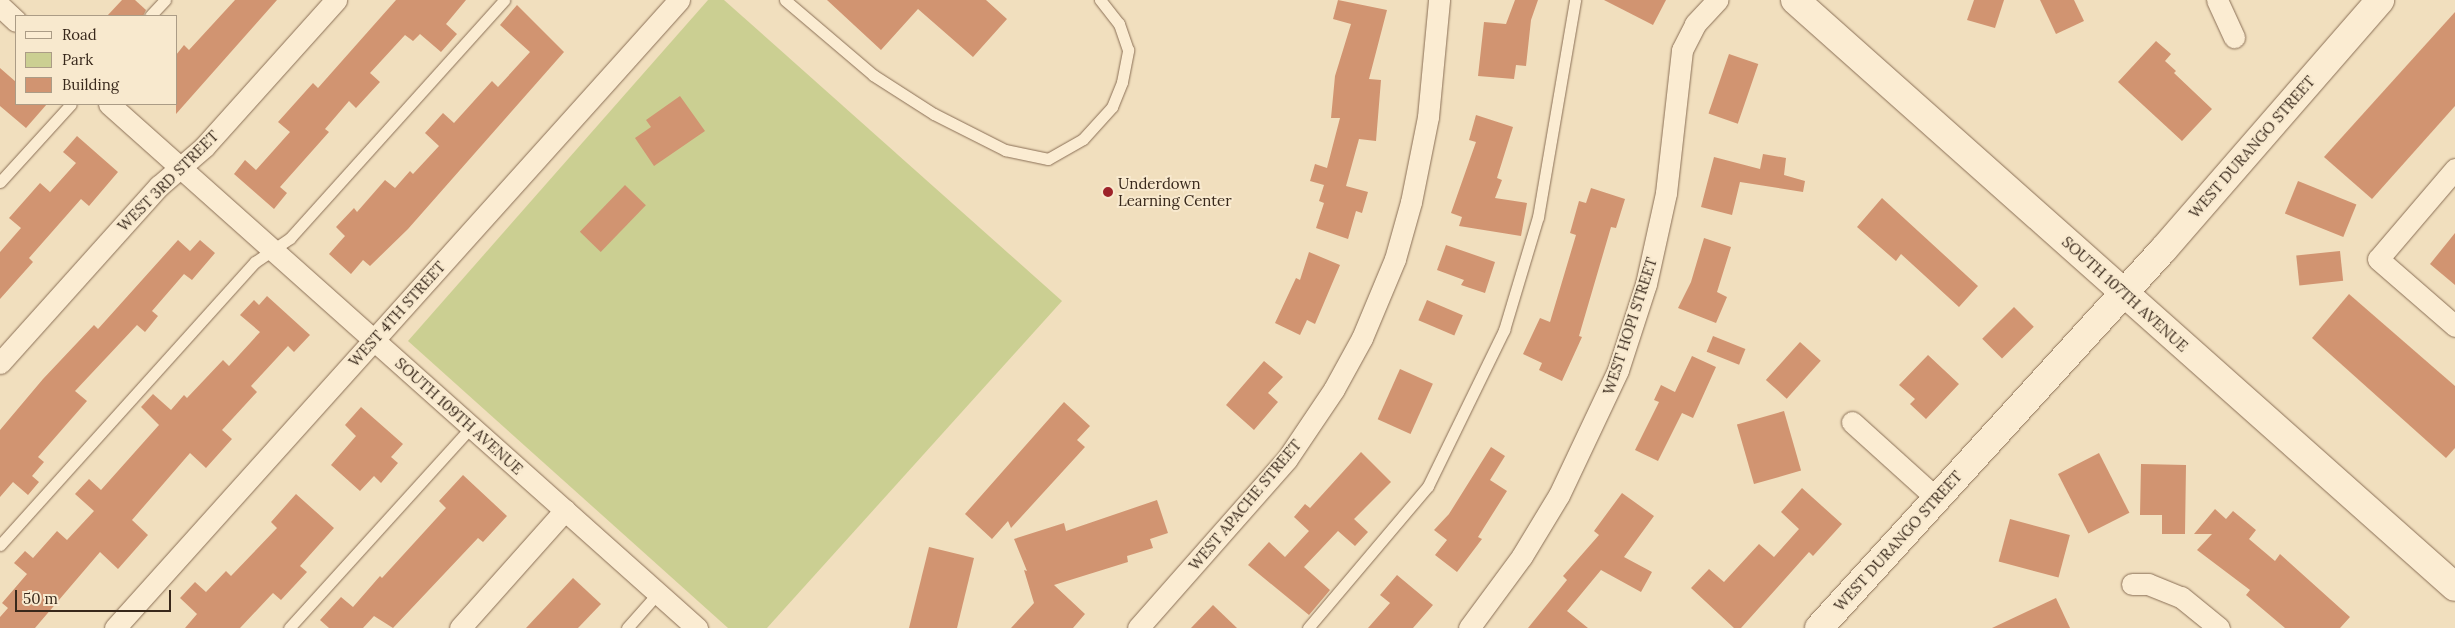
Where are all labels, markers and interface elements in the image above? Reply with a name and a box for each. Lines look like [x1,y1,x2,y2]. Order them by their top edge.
legend [15,15,178,105]
text: Road [62,25,97,44]
text: Park [62,50,93,69]
street label: WEST DURANGO STREET [2185,72,2319,222]
text: Building [62,75,119,94]
street label: WEST 3RD STREET [114,127,222,235]
place label: Underdown Learning Center [1118,174,1232,209]
marker: Underdown Learning Center [1102,186,1114,198]
street label: SOUTH 107TH AVENUE [2058,233,2192,355]
street label: WEST HOPI STREET [1599,255,1661,397]
street label: WEST 4TH STREET [345,258,449,370]
street label: SOUTH 109TH AVENUE [391,354,527,478]
street label: WEST APACHE STREET [1185,436,1305,574]
street label: WEST DURANGO STREET [1830,467,1966,615]
scale bar [18,580,174,612]
text: 50 m [23,589,58,608]

